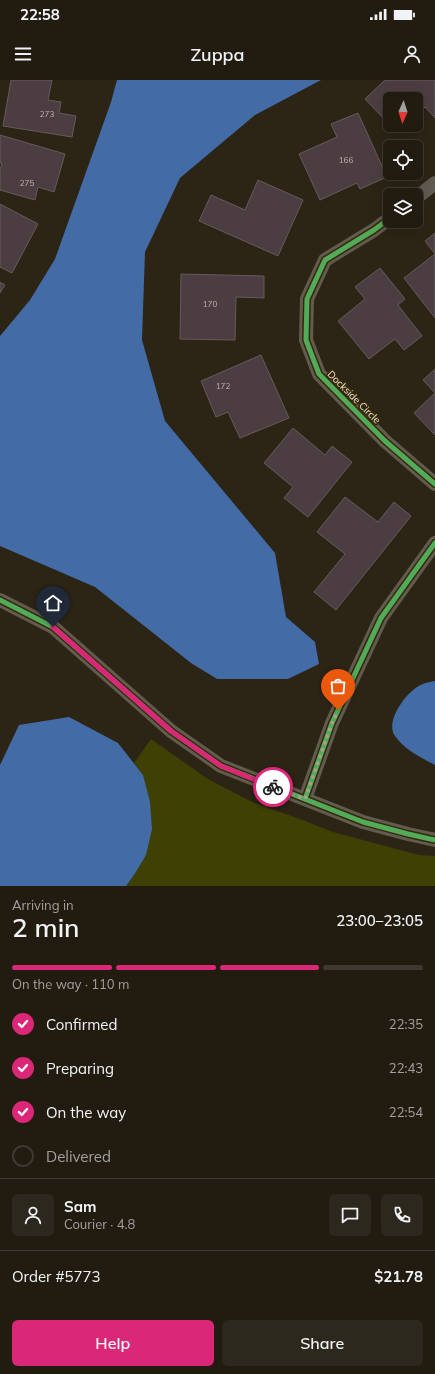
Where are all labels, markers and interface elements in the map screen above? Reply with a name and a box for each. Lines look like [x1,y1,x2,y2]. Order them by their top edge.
text: 22:58 [20,5,60,24]
icon: menu [12,43,34,65]
text: Zuppa [190,43,245,66]
icon: person [401,43,423,65]
north arrow [383,92,423,132]
map controls [383,92,423,228]
house number: 273 [40,109,54,119]
button: locate [383,140,423,180]
house number: 166 [339,155,353,165]
house number: 275 [20,178,34,188]
button: layers [383,188,423,228]
house number: 170 [203,299,217,309]
street label: Dockside Circle [325,368,383,426]
house number: 172 [216,381,230,391]
pin [36,586,70,627]
icon: home [42,592,64,614]
pin [321,669,355,710]
icon: bag [327,675,349,697]
courier [253,767,293,807]
icon: bike [262,776,284,798]
text: Arriving in [12,897,74,913]
text: 2 min [12,911,80,944]
text: 23:00–23:05 [336,911,423,930]
text: On the way · 110 m [12,976,129,992]
icon: check [12,1013,34,1035]
text: Confirmed [46,1015,117,1034]
text: 22:35 [389,1016,423,1032]
icon: check [12,1057,34,1079]
text: Preparing [46,1059,114,1078]
text: 22:43 [389,1060,423,1076]
icon: check [12,1101,34,1123]
text: On the way [46,1103,126,1122]
text: 22:54 [389,1104,423,1120]
text: Delivered [46,1147,111,1166]
button: person [12,1194,54,1236]
button: chat [329,1194,371,1236]
button: phone [381,1194,423,1236]
text: Sam [64,1197,96,1216]
text: Courier · 4.8 [64,1216,135,1232]
text: Order #5773 [12,1267,100,1286]
text: $21.78 [374,1267,423,1286]
button: Help [12,1320,214,1366]
button: Share [222,1320,423,1366]

